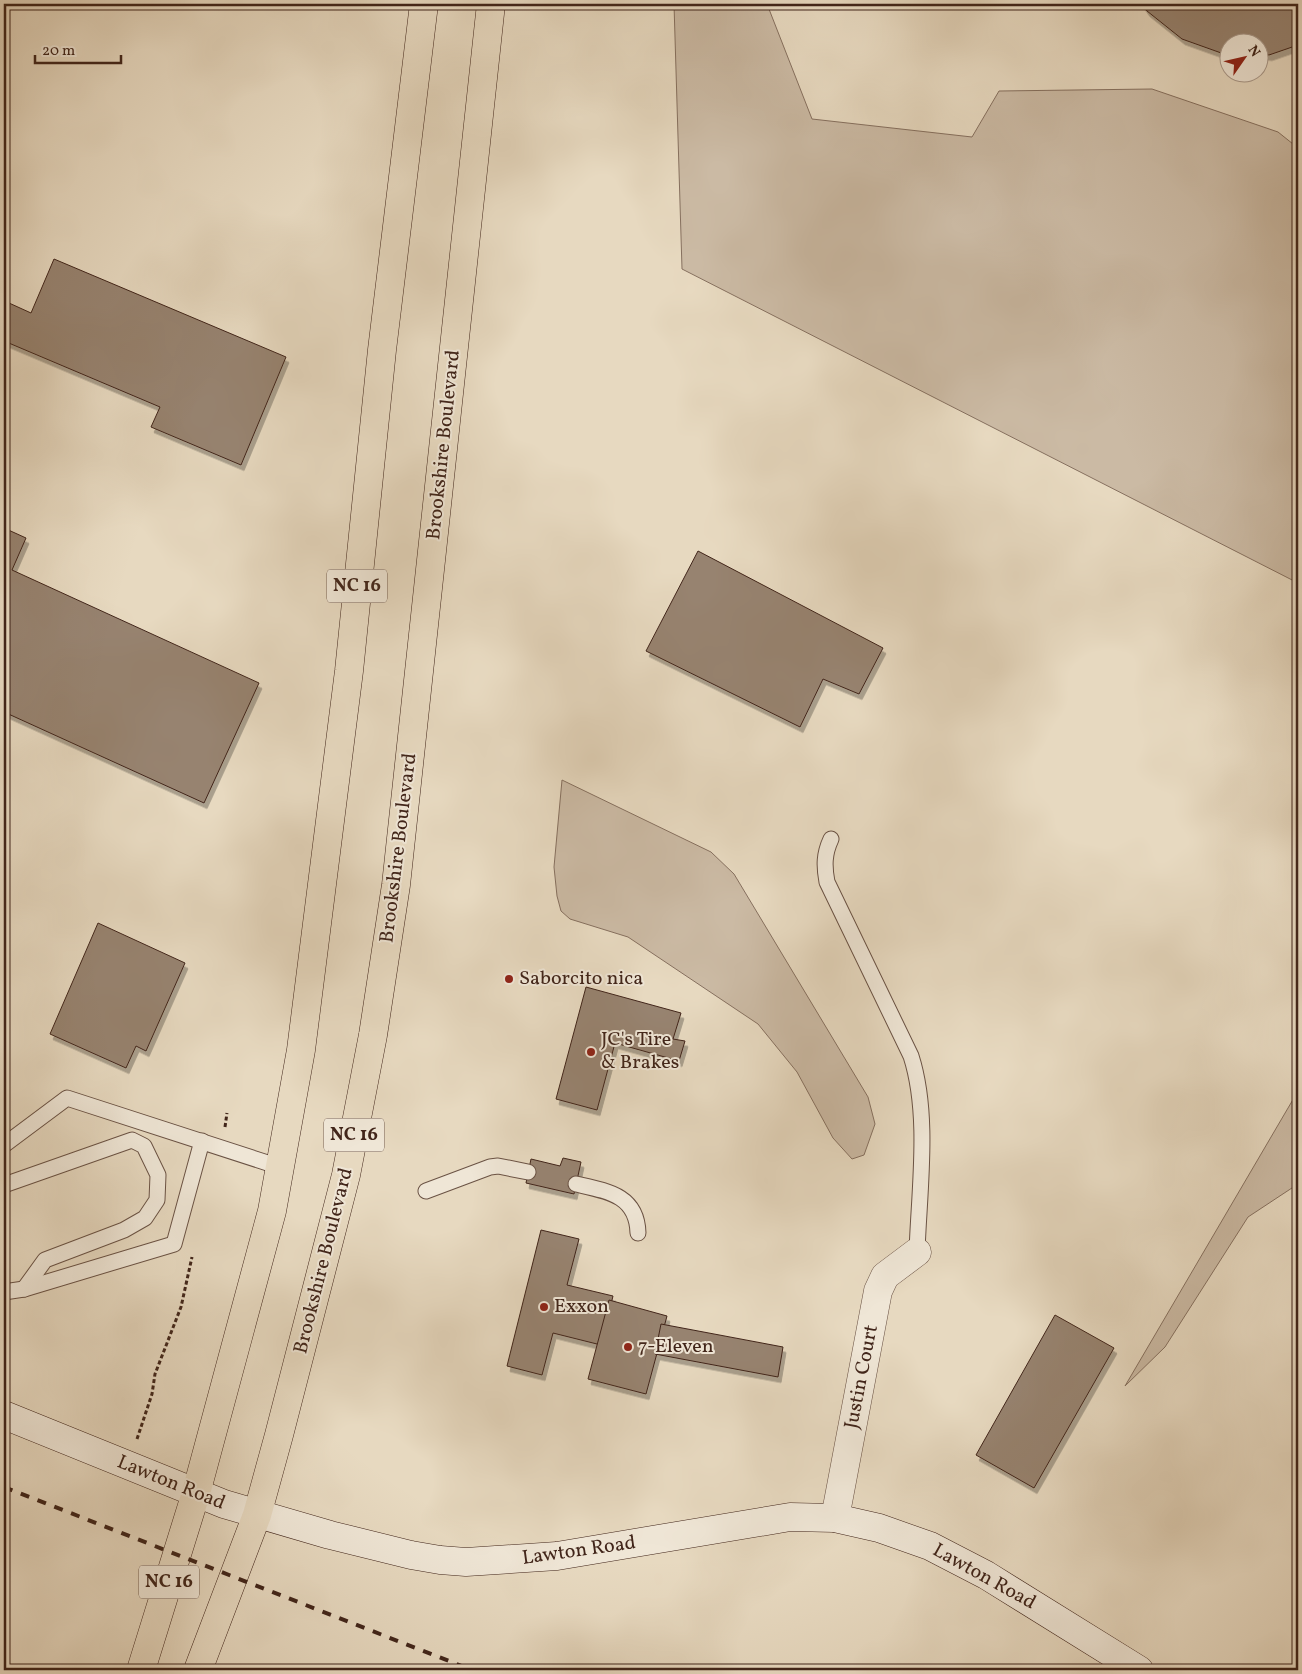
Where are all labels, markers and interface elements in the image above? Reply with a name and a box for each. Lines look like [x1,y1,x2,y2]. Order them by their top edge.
scale bar [35,32,121,64]
north arrow [1220,32,1270,82]
text: 20 m [42,41,75,62]
text: N [1243,42,1264,61]
street label: Brookshire Boulevard [420,349,468,541]
road number: NC 16 [327,570,387,602]
street label: Brookshire Boulevard [373,752,425,944]
place label: Saborcito nica [519,965,643,993]
marker: Saborcito nica [503,973,515,985]
place label: JC's Tire & Brakes [601,1026,679,1077]
marker: JC's Tire & Brakes [585,1046,597,1058]
road number: NC 16 [324,1118,384,1152]
street label: Brookshire Boulevard [287,1165,361,1357]
place label: Exxon [554,1293,609,1321]
marker: Exxon [538,1301,550,1313]
street label: Justin Court [838,1322,886,1432]
place label: 7-Eleven [638,1333,714,1361]
marker: 7-Eleven [622,1341,634,1353]
street label: Lawton Road [113,1449,229,1517]
street label: Lawton Road [520,1529,638,1573]
street label: Lawton Road [927,1537,1041,1617]
road number: NC 16 [139,1565,199,1598]

